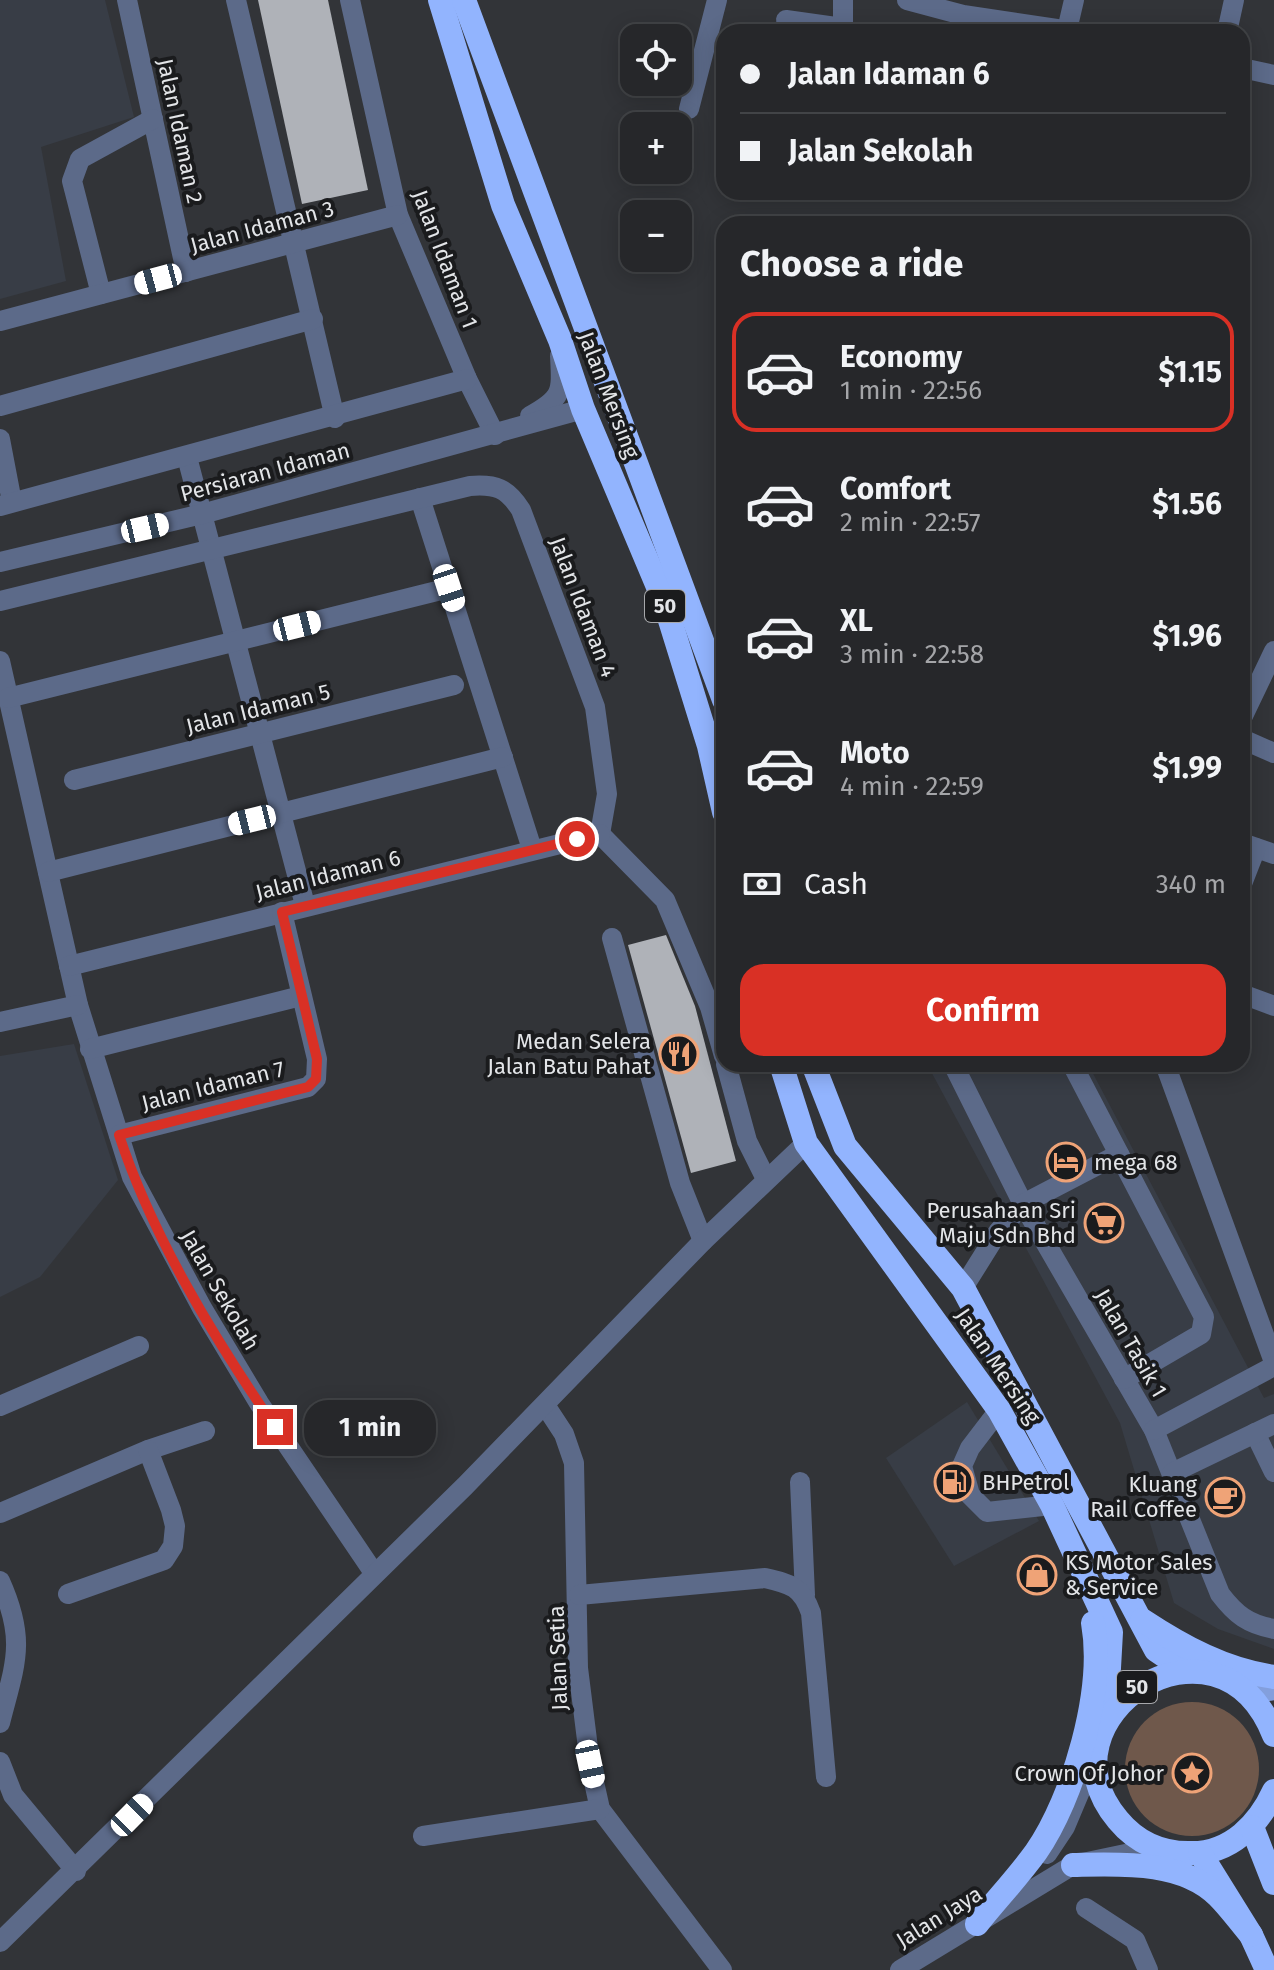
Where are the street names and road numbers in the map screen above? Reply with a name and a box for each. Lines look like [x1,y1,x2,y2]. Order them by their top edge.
street label: Jalan Idaman 2 [151,56,209,206]
street label: Jalan Idaman 1 [406,186,484,332]
street label: Jalan Idaman 3 [187,195,337,259]
street label: Jalan Mersing [572,328,646,463]
street label: Persiaran Idaman [177,436,353,508]
street label: Jalan Idaman 4 [544,533,622,681]
road number: 50 [645,590,685,622]
street label: Jalan Idaman 5 [183,678,333,740]
street label: Jalan Idaman 6 [253,844,403,906]
street label: Jalan Idaman 7 [139,1055,288,1117]
street label: Jalan Sekolah [175,1225,265,1355]
street label: Jalan Tasik 1 [1089,1284,1173,1402]
street label: Jalan Mersing [949,1303,1047,1429]
street label: Jalan Setia [543,1605,573,1711]
road number: 50 [1117,1671,1157,1703]
street label: Jalan Jaya [891,1880,987,1954]

